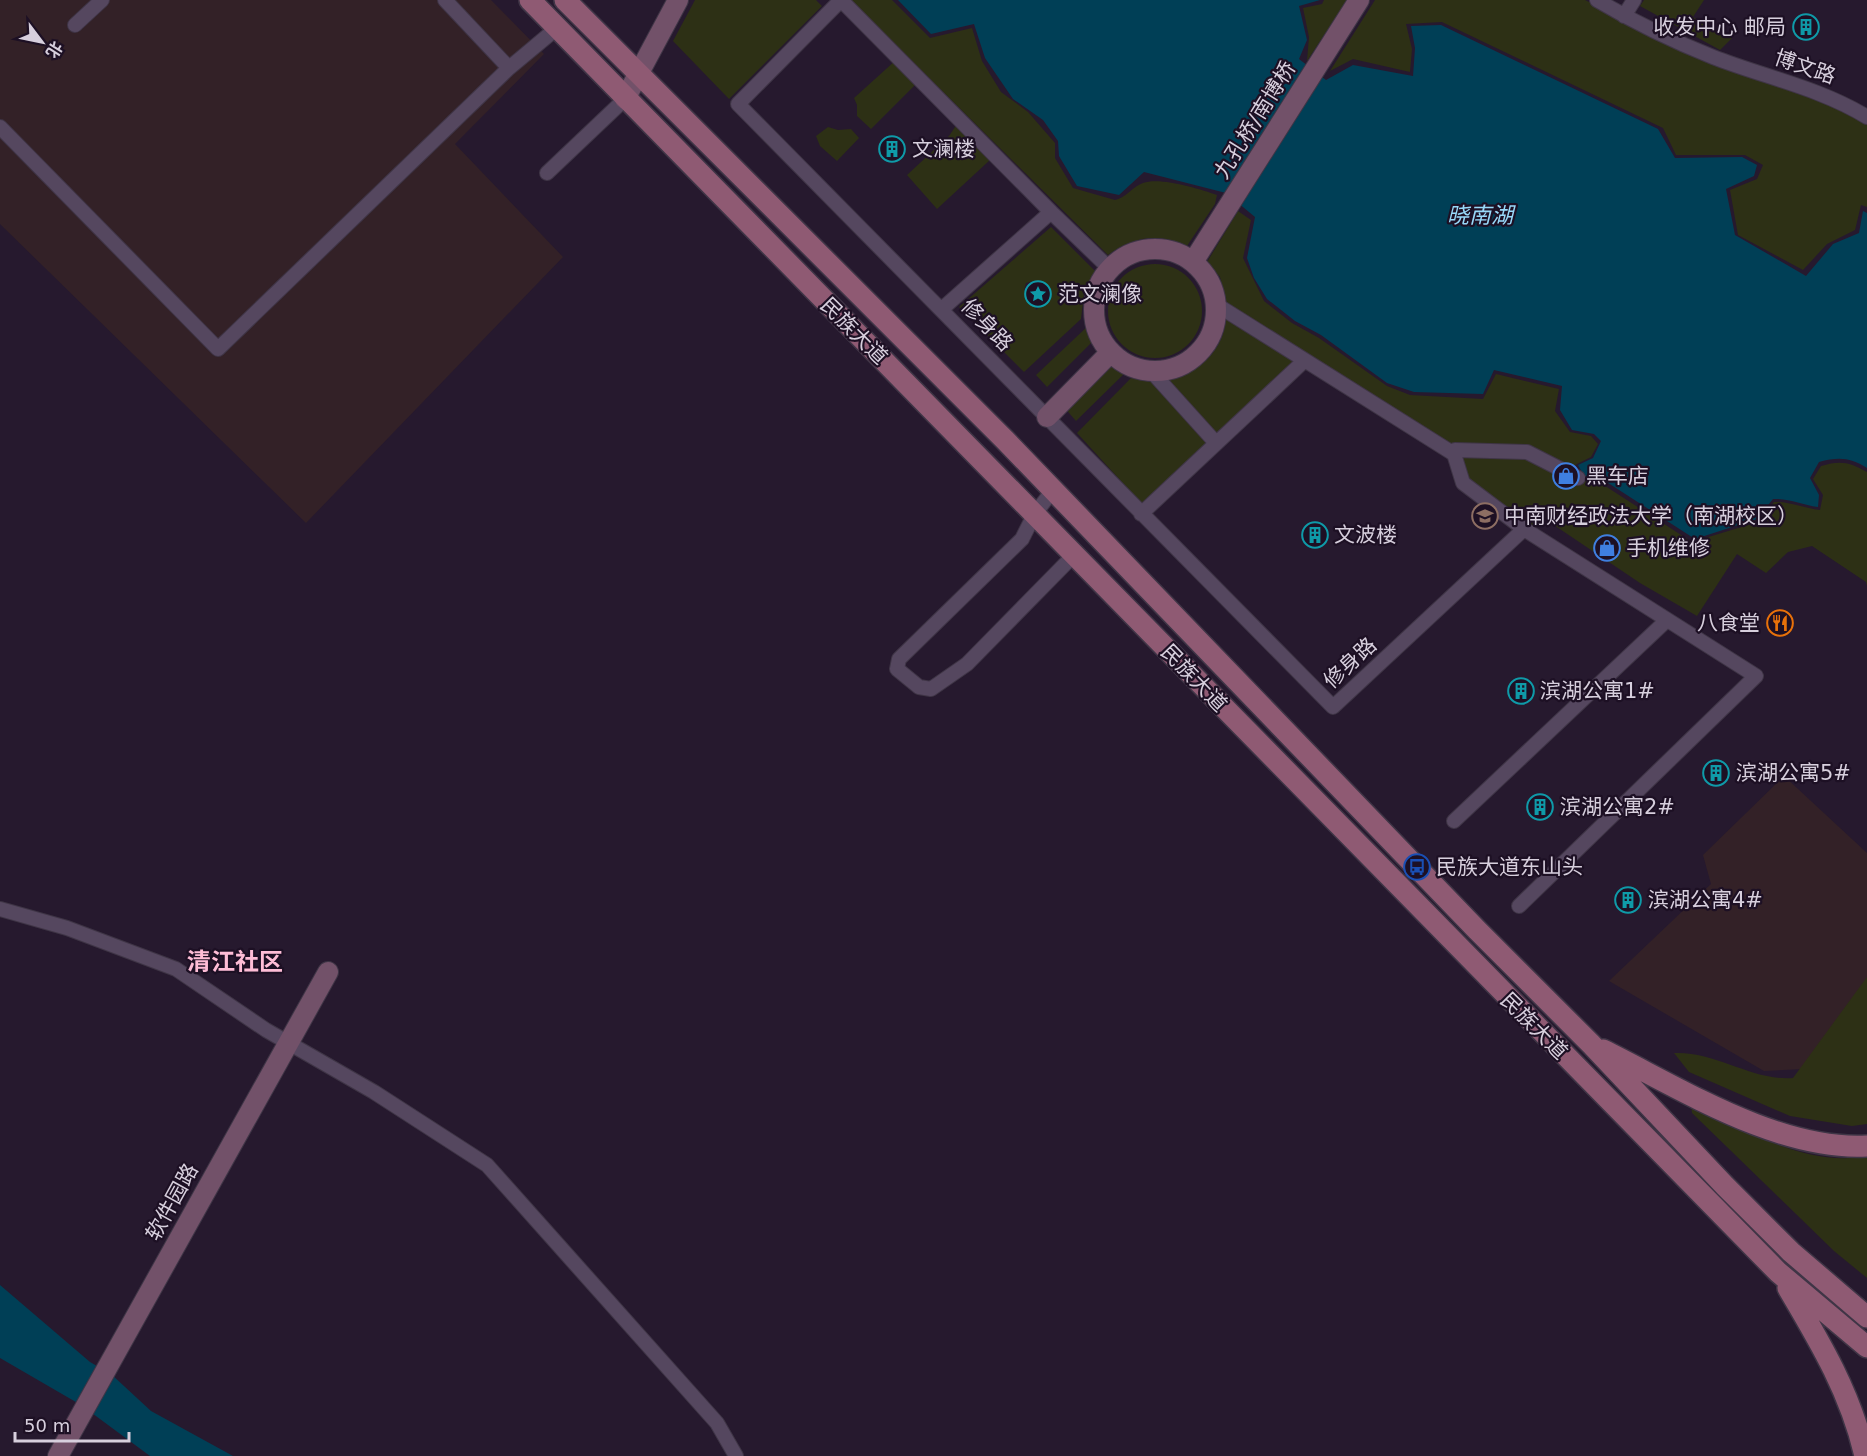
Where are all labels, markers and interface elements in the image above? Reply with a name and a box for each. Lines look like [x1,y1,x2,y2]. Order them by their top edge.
north arrow [12,12,72,72]
building icon: 收发中心 邮局 [1791,12,1821,42]
place label: 收发中心 邮局 [1653,15,1786,39]
text: 北 [42,38,67,62]
street label: 博文路 [1771,45,1839,89]
street label: 九孔桥/南博桥 [1210,57,1300,183]
building icon: 文澜楼 [877,134,907,164]
place label: 文澜楼 [912,137,975,161]
water label: 晓南湖 [1447,203,1516,228]
place icon: 范文澜像 [1023,279,1053,309]
place label: 范文澜像 [1058,282,1142,306]
street label: 民族大道 [816,293,892,369]
street label: 修身路 [956,294,1018,356]
shop icon: 黑车店 [1551,461,1581,491]
place label: 黑车店 [1586,464,1649,488]
school or university icon: 中南财经政法大学（南湖校区） [1470,501,1500,531]
place label: 中南财经政法大学（南湖校区） [1504,504,1798,528]
building icon: 文波楼 [1300,520,1330,550]
place label: 文波楼 [1334,523,1397,547]
shop icon: 手机维修 [1592,533,1622,563]
place label: 手机维修 [1626,536,1710,560]
restaurant icon: 八食堂 [1765,608,1795,638]
place label: 八食堂 [1697,611,1760,635]
street label: 修身路 [1319,633,1381,693]
street label: 民族大道 [1156,639,1232,717]
building icon: 滨湖公寓1# [1506,676,1536,706]
place label: 滨湖公寓1# [1540,679,1655,703]
building icon: 滨湖公寓5# [1701,758,1731,788]
place label: 滨湖公寓5# [1736,761,1851,785]
building icon: 滨湖公寓2# [1525,792,1555,822]
place label: 滨湖公寓2# [1560,795,1675,819]
bus stop icon: 民族大道东山头 [1402,852,1432,882]
place label: 民族大道东山头 [1436,855,1583,879]
building icon: 滨湖公寓4# [1613,885,1643,915]
place label: 滨湖公寓4# [1648,888,1763,912]
district label: 清江社区 [187,948,283,976]
street label: 民族大道 [1496,988,1572,1064]
street label: 软件园路 [141,1159,203,1245]
scale bar [15,1405,129,1443]
text: 50 m [24,1415,70,1436]

